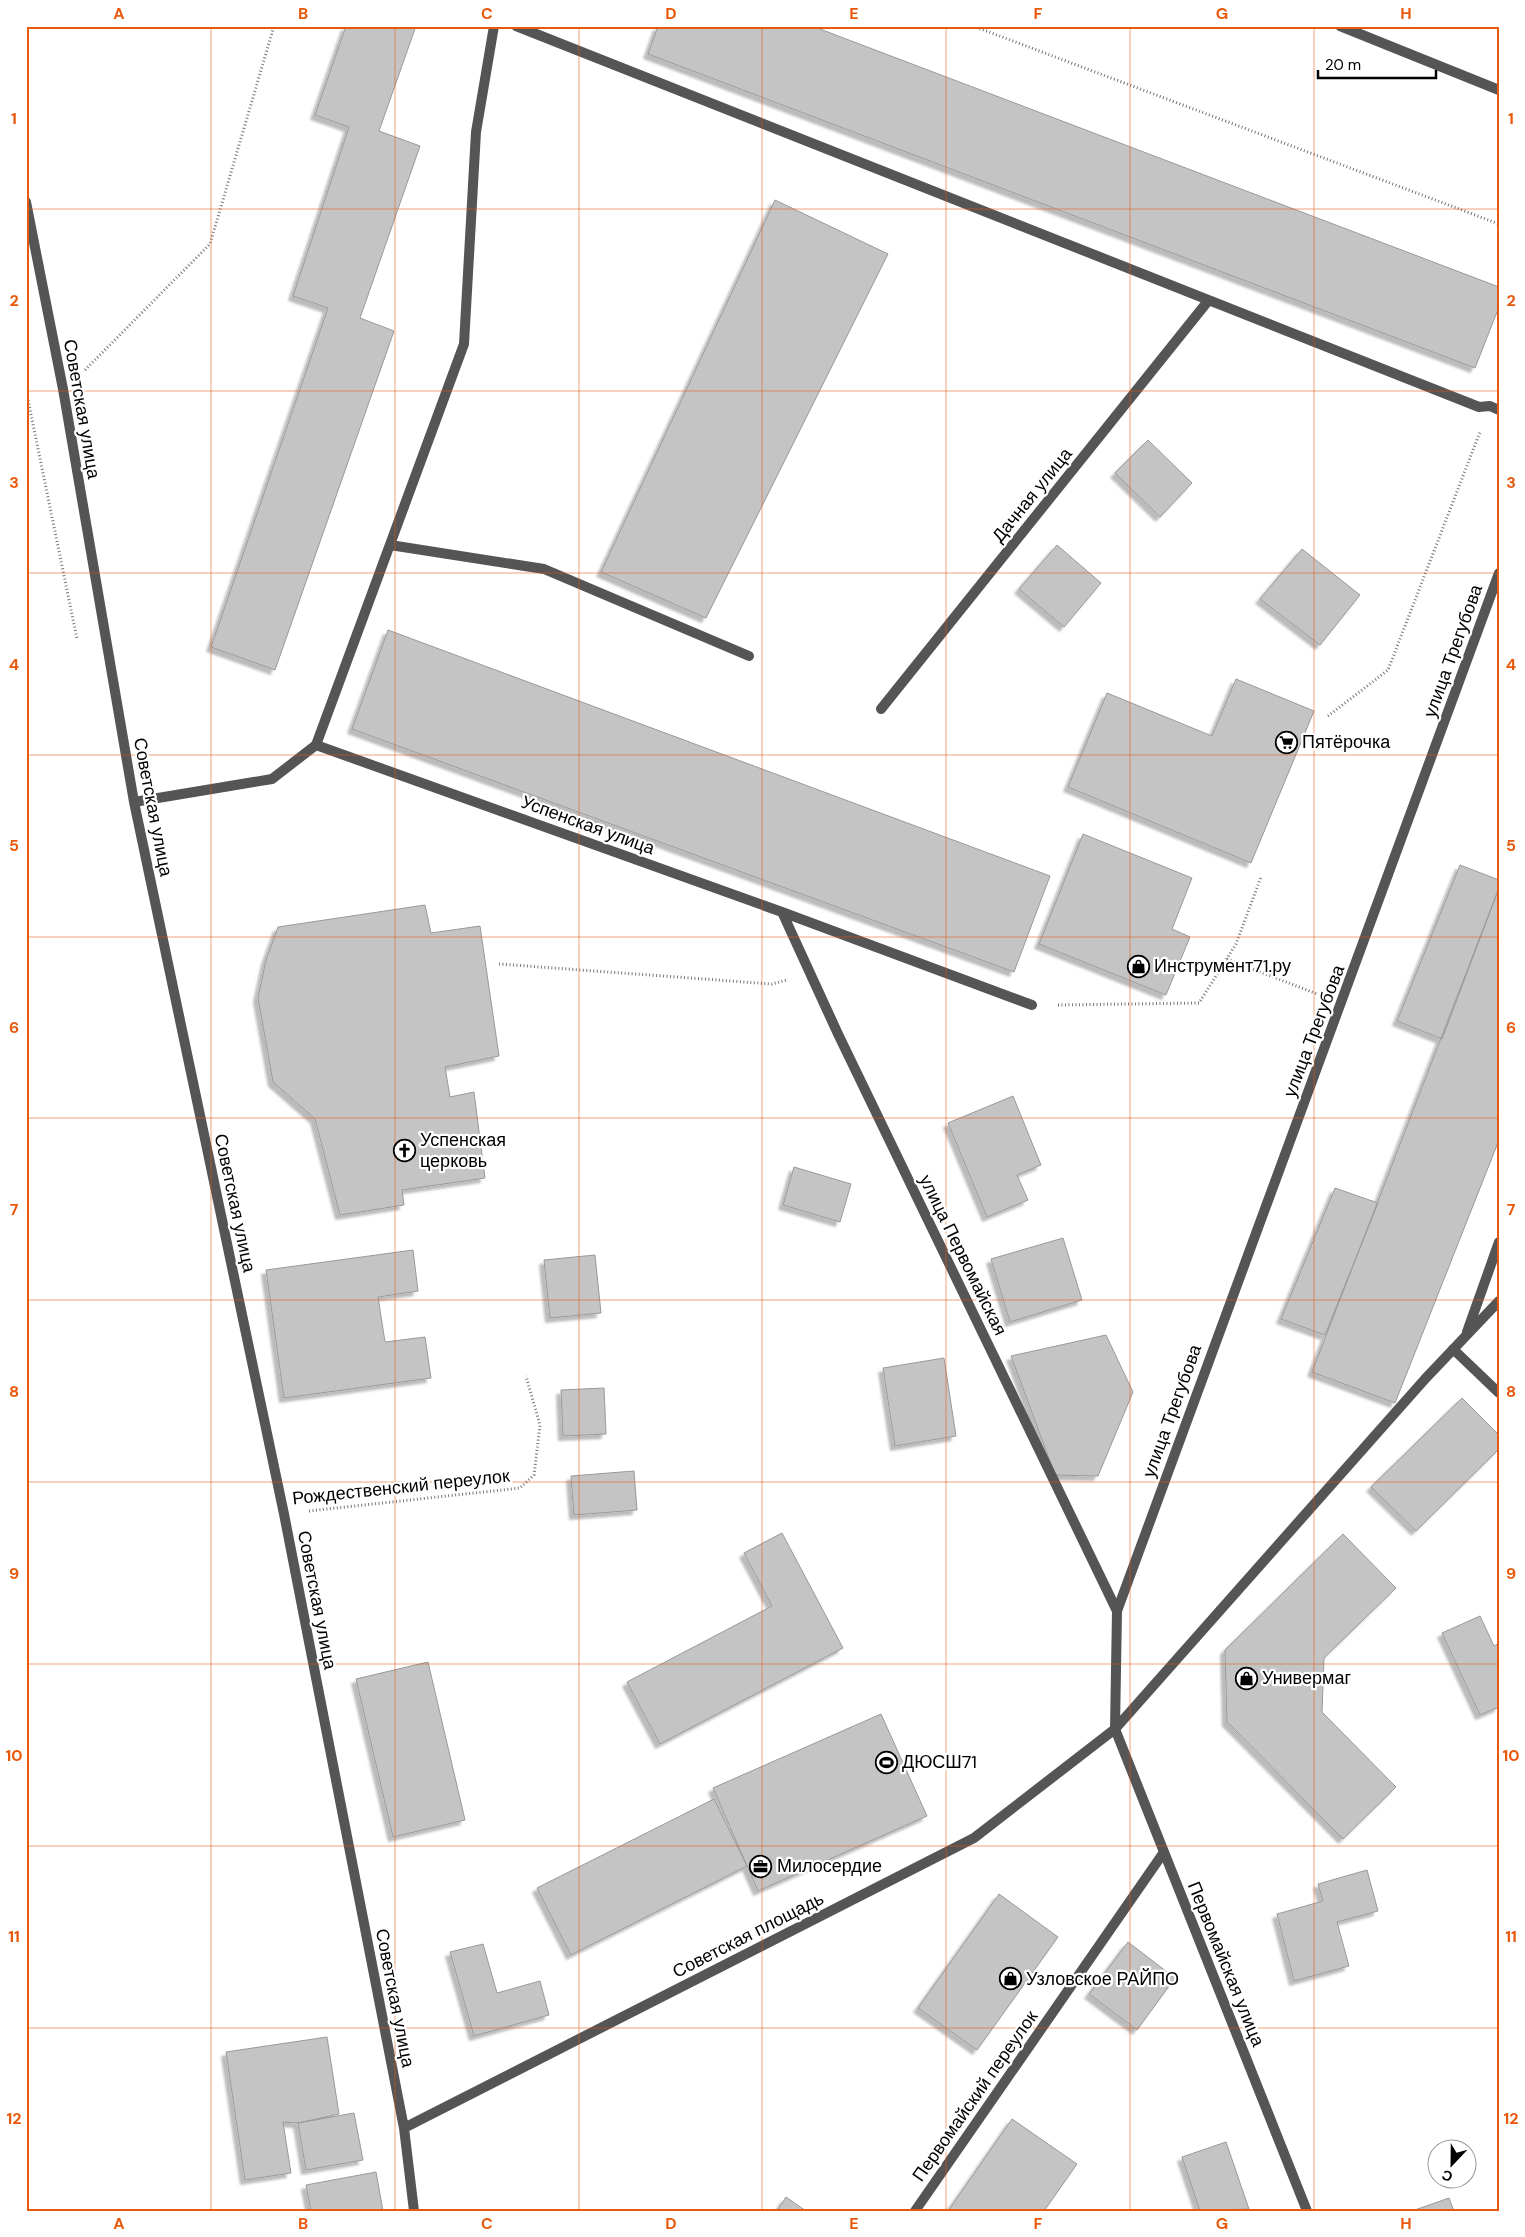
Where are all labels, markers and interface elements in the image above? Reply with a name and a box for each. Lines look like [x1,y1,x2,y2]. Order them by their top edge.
text: A [113,3,125,24]
text: B [298,3,308,24]
text: C [481,3,493,24]
text: D [665,3,677,24]
text: E [849,3,859,24]
text: F [1034,3,1043,24]
text: G [1216,3,1228,24]
text: H [1400,3,1412,24]
scale bar [1318,48,1435,80]
text: 20 m [1325,55,1361,75]
text: 1 [11,108,17,129]
text: 1 [1508,108,1514,129]
text: 2 [9,290,19,311]
text: 2 [1506,290,1516,311]
street label: Советская улица [58,337,106,482]
street label: Дачная улица [986,442,1078,547]
text: 3 [9,472,19,493]
text: 3 [1506,472,1516,493]
street label: улица Трегубова [1418,580,1489,721]
text: 4 [9,654,19,675]
text: 4 [1506,654,1516,675]
supermarket icon: Пятёрочка [1274,730,1298,754]
place label: Пятёрочка [1302,730,1391,754]
street label: Советская улица [128,735,178,880]
street label: Успенская улица [518,790,659,861]
text: 5 [9,835,19,856]
text: 5 [1506,835,1516,856]
shop icon: Инструмент71.ру [1126,954,1150,978]
place label: Инструмент71.ру [1154,954,1291,978]
street label: улица Трегубова [1278,961,1351,1101]
text: 6 [9,1017,19,1038]
text: 6 [1506,1017,1516,1038]
place label: Успенская церковь [420,1128,506,1173]
street label: Советская улица [209,1131,262,1275]
church icon: Успенская церковь [392,1138,416,1162]
street label: улица Первомайская [914,1171,1012,1339]
text: 7 [10,1199,19,1220]
text: 7 [1507,1199,1516,1220]
street label: улица Трегубова [1137,1340,1208,1481]
text: 8 [9,1381,19,1402]
text: 8 [1506,1381,1516,1402]
street label: Рождественский переулок [291,1464,511,1510]
street label: Советская улица [292,1528,342,1673]
text: 9 [9,1563,19,1584]
text: 9 [1506,1563,1516,1584]
shop icon: Универмаг [1234,1666,1258,1690]
place label: Универмаг [1262,1666,1351,1690]
text: 10 [5,1745,23,1766]
text: 10 [1502,1745,1520,1766]
sports icon: ДЮСШ71 [874,1750,898,1774]
place label: ДЮСШ71 [902,1750,977,1774]
office icon: Милосердие [749,1854,773,1878]
place label: Милосердие [777,1854,882,1878]
street label: Первомайская улица [1182,1878,1270,2051]
street label: Советская площадь [668,1886,828,1984]
text: 11 [8,1926,20,1947]
street label: Советская улица [370,1926,420,2071]
text: 11 [1505,1926,1517,1947]
shop icon: Узловское РАЙПО [998,1967,1022,1991]
place label: Узловское РАЙПО [1026,1967,1179,1991]
street label: Первомайский переулок [907,2006,1043,2186]
text: 12 [6,2108,22,2129]
text: 12 [1503,2108,1519,2129]
north arrow [1428,2140,1478,2190]
text: С [1439,2166,1455,2186]
text: A [113,2213,125,2234]
text: B [298,2213,308,2234]
text: C [481,2213,493,2234]
text: D [665,2213,677,2234]
text: E [849,2213,859,2234]
text: F [1034,2213,1043,2234]
text: G [1216,2213,1228,2234]
text: H [1400,2213,1412,2234]

